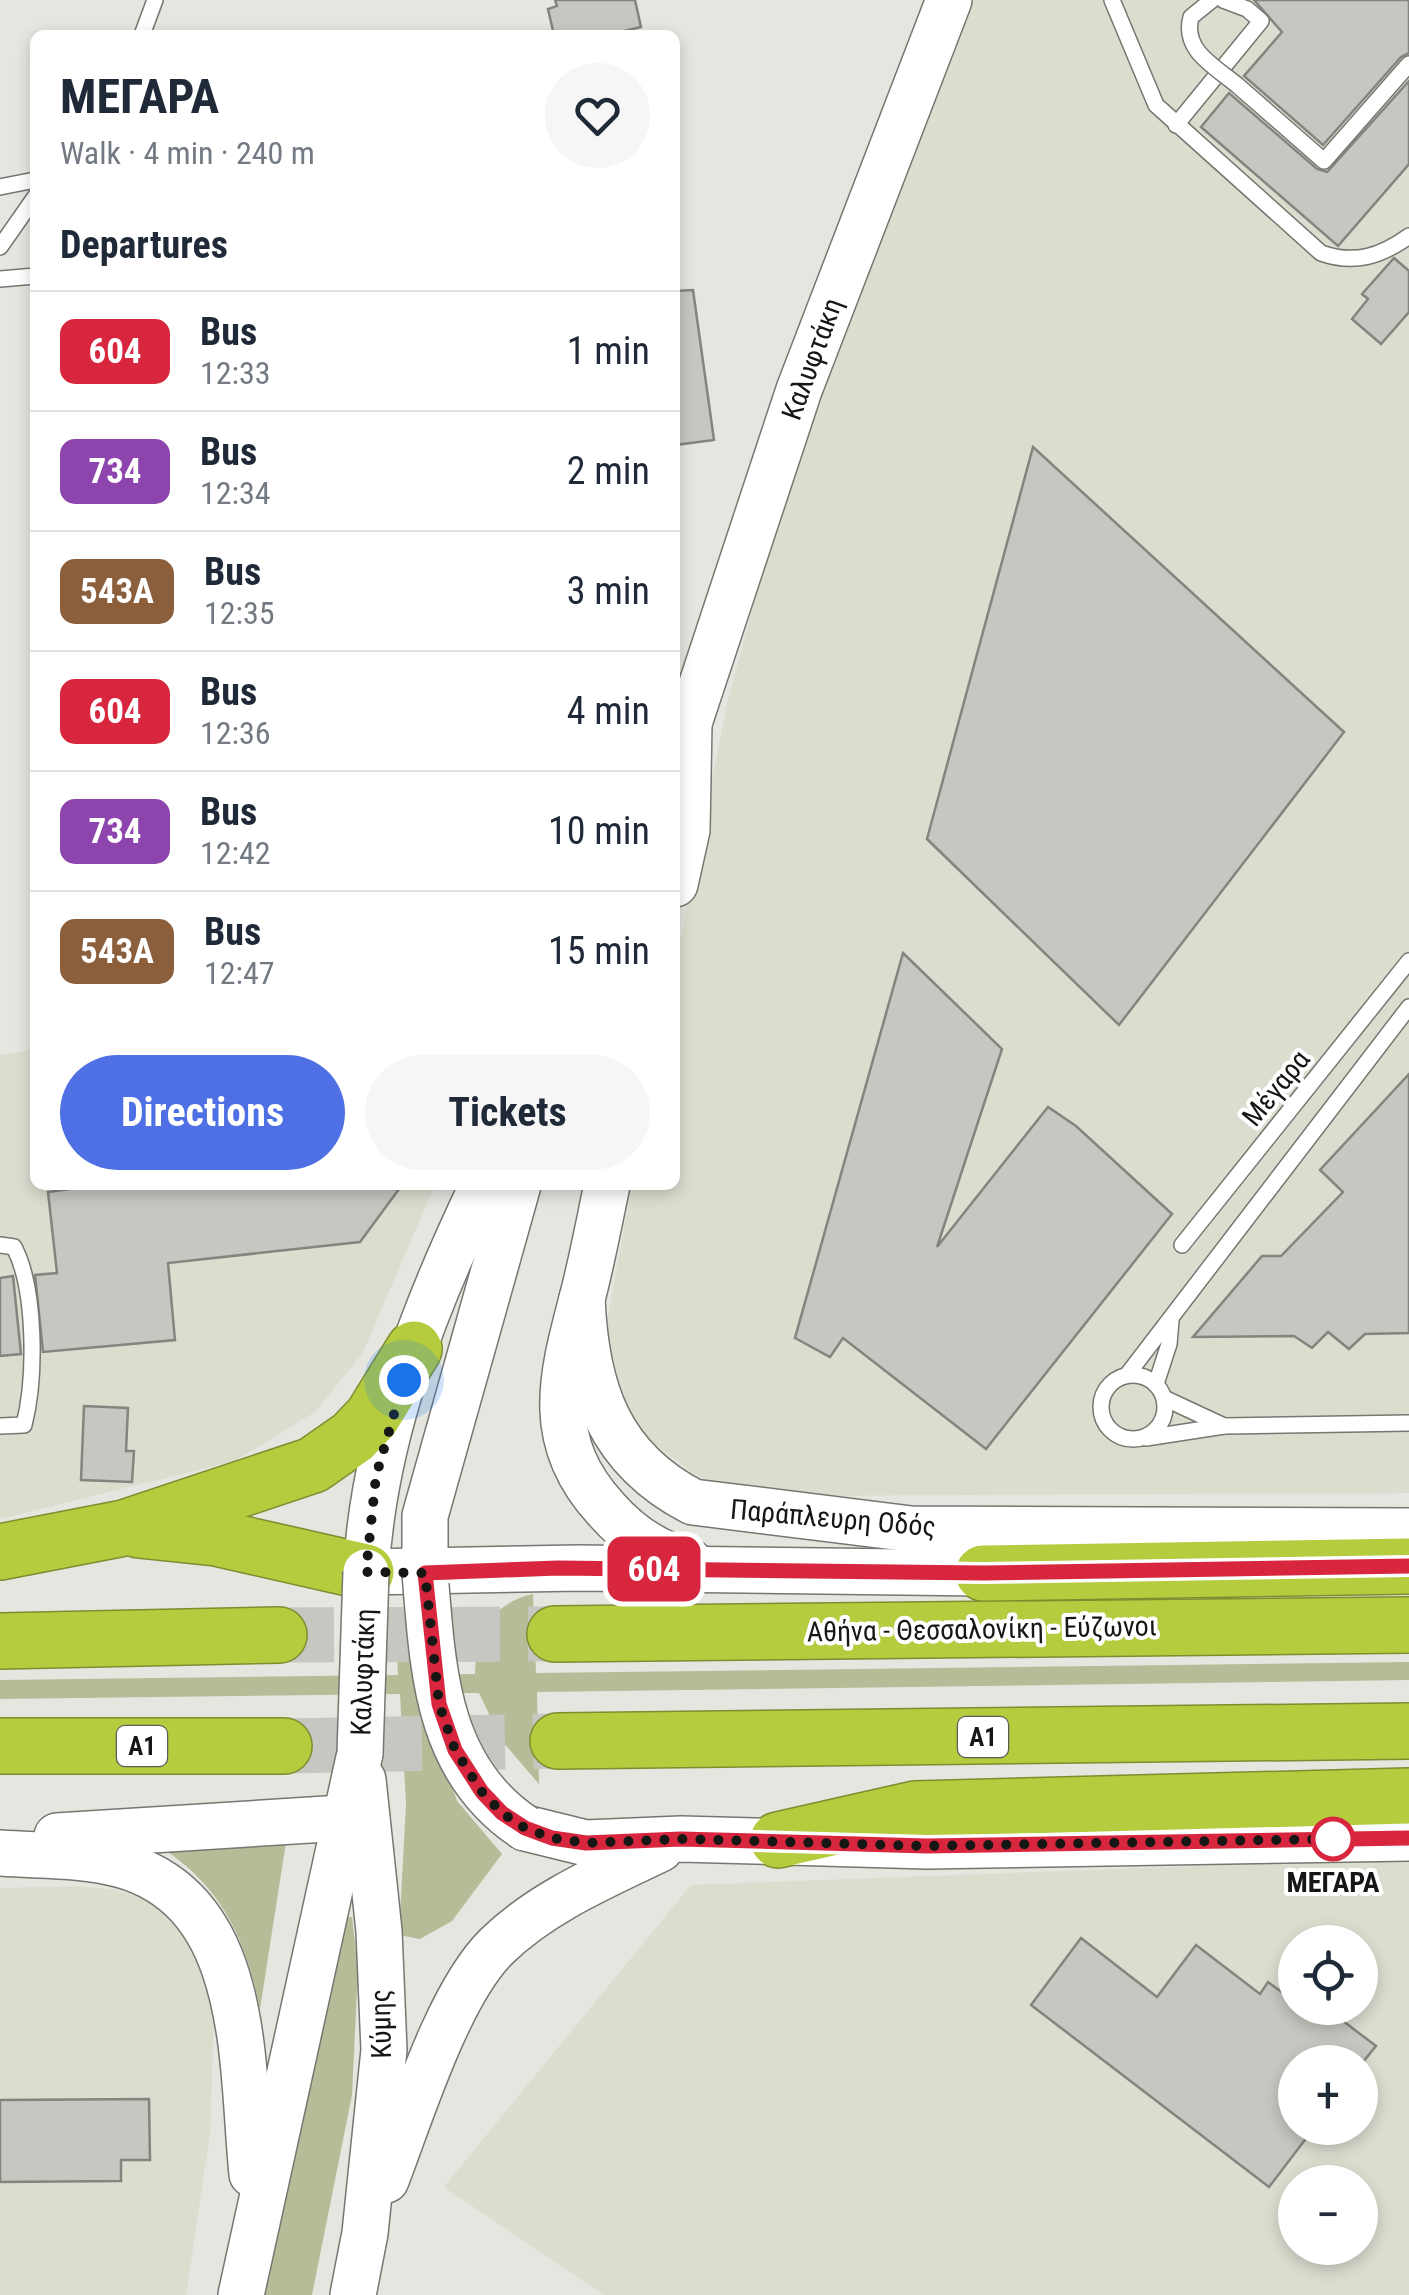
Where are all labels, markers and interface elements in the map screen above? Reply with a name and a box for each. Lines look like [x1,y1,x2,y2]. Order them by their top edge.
button: heart [545,63,650,168]
text: ΜΕΓΑΡΑ [60,68,219,125]
text: Walk · 4 min · 240 m [60,134,315,172]
text: Departures [60,223,228,267]
street label: Καλυφτάκη [775,294,849,424]
text: Bus [200,310,257,354]
text: 1 min [567,329,650,373]
text: 604 [88,331,142,372]
text: 12:33 [200,354,271,392]
text: Bus [200,430,257,474]
text: 2 min [567,449,650,493]
text: 734 [88,451,142,492]
text: 12:34 [200,474,271,512]
text: Bus [204,550,261,594]
text: 3 min [567,569,650,613]
text: 543A [80,571,154,612]
text: 12:35 [204,594,275,632]
text: Bus [200,670,257,714]
text: 4 min [567,689,650,733]
text: 604 [88,691,142,732]
text: 12:36 [200,714,271,752]
text: Bus [200,790,257,834]
text: 10 min [548,809,650,853]
text: 734 [88,811,142,852]
text: 12:42 [200,834,271,872]
text: Bus [204,910,261,954]
text: 15 min [548,929,650,973]
text: 543A [80,931,154,972]
text: 12:47 [204,954,275,992]
street label: Μέγαρα [1235,1043,1317,1133]
button: Directions [60,1055,345,1170]
button: Tickets [365,1055,650,1170]
your location [379,1355,429,1405]
street label: Παράπλευρη Οδός [729,1493,937,1543]
line badge: 604 [596,1536,712,1602]
text: 604 [627,1549,681,1590]
street label: Καλυφτάκη [344,1608,382,1736]
street label: Αθήνα - Θεσσαλονίκη - Εύζωνοι [807,1609,1157,1649]
road number: Α1 [958,1717,1008,1757]
road number: Α1 [117,1726,167,1766]
marker: ΜΕΓΑΡΑ [1312,1818,1354,1860]
place label: ΜΕΓΑΡΑ [1287,1866,1380,1899]
map controls [1278,1925,1378,2265]
button: locate [1278,1925,1378,2025]
street label: Κύμης [364,1989,398,2059]
button: + [1278,2045,1378,2145]
button: − [1278,2165,1378,2265]

